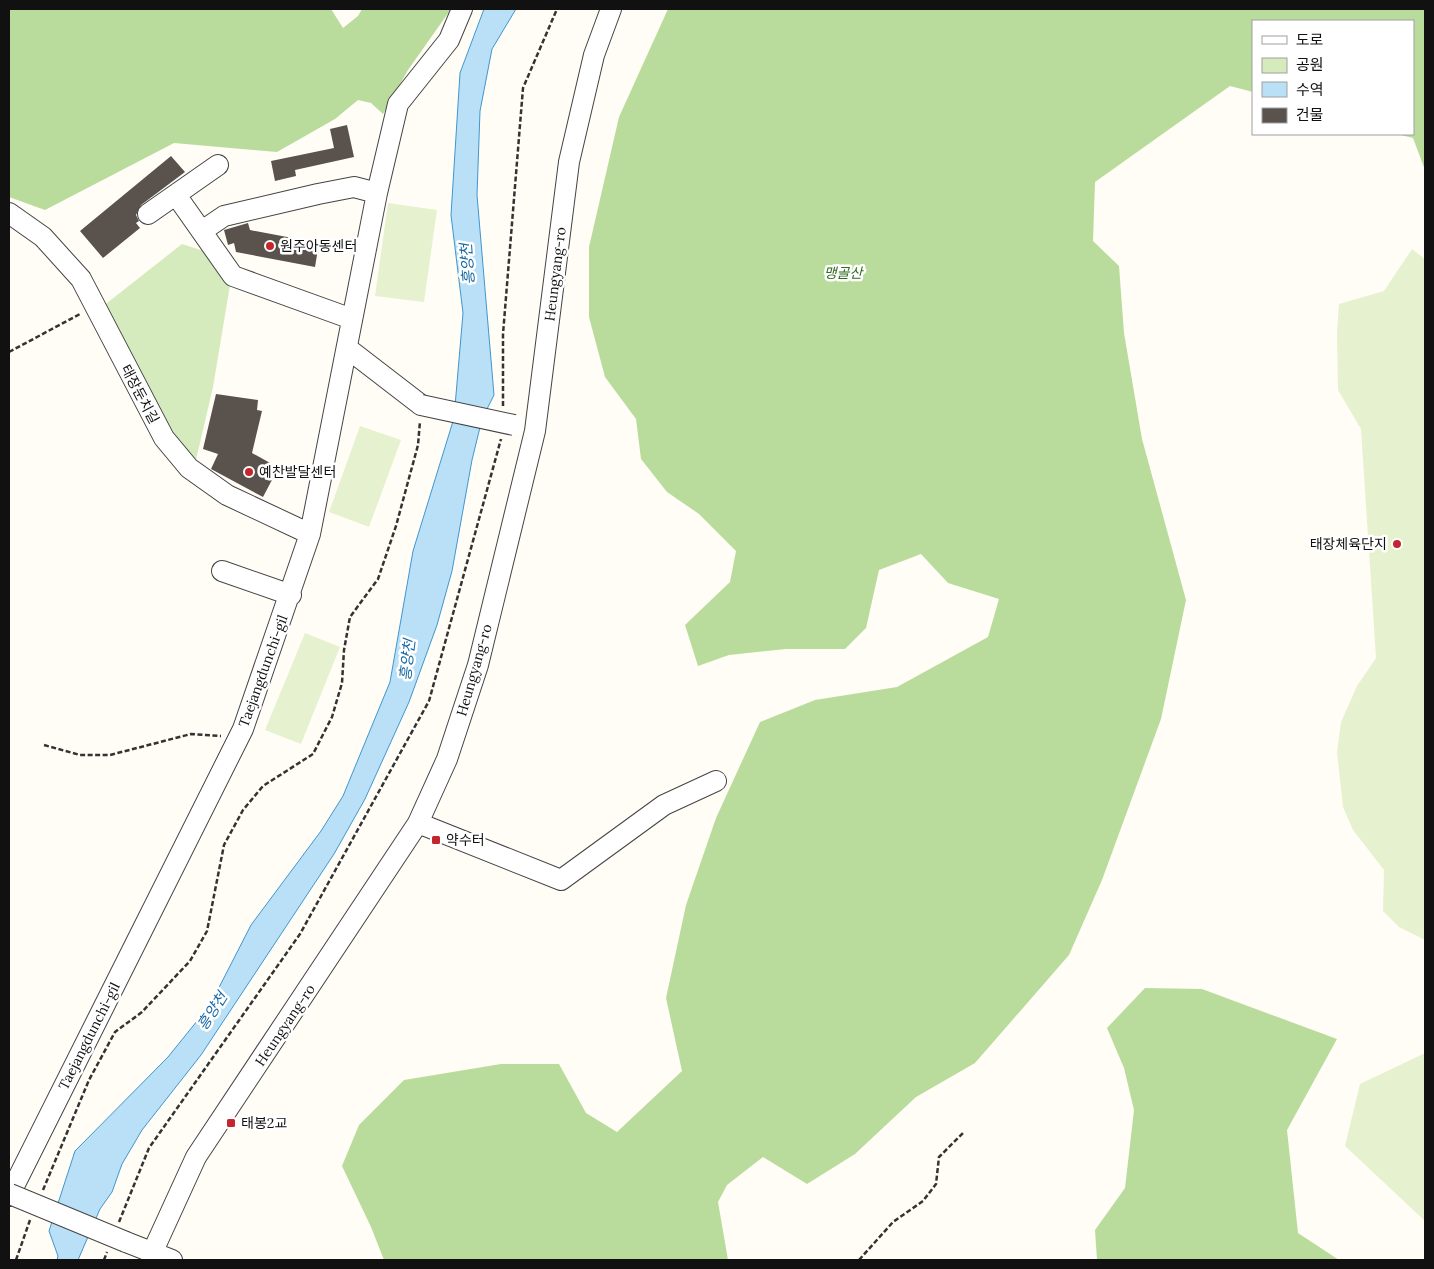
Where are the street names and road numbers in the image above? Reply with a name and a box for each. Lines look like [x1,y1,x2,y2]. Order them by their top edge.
street label: Heungyang-ro [540,226,570,322]
street label: 태장둔치길 [117,361,163,427]
street label: Taejangdunchi-gil [234,612,292,730]
street label: Heungyang-ro [452,622,496,718]
street label: Taejangdunchi-gil [54,979,124,1093]
street label: Heungyang-ro [251,981,319,1069]

